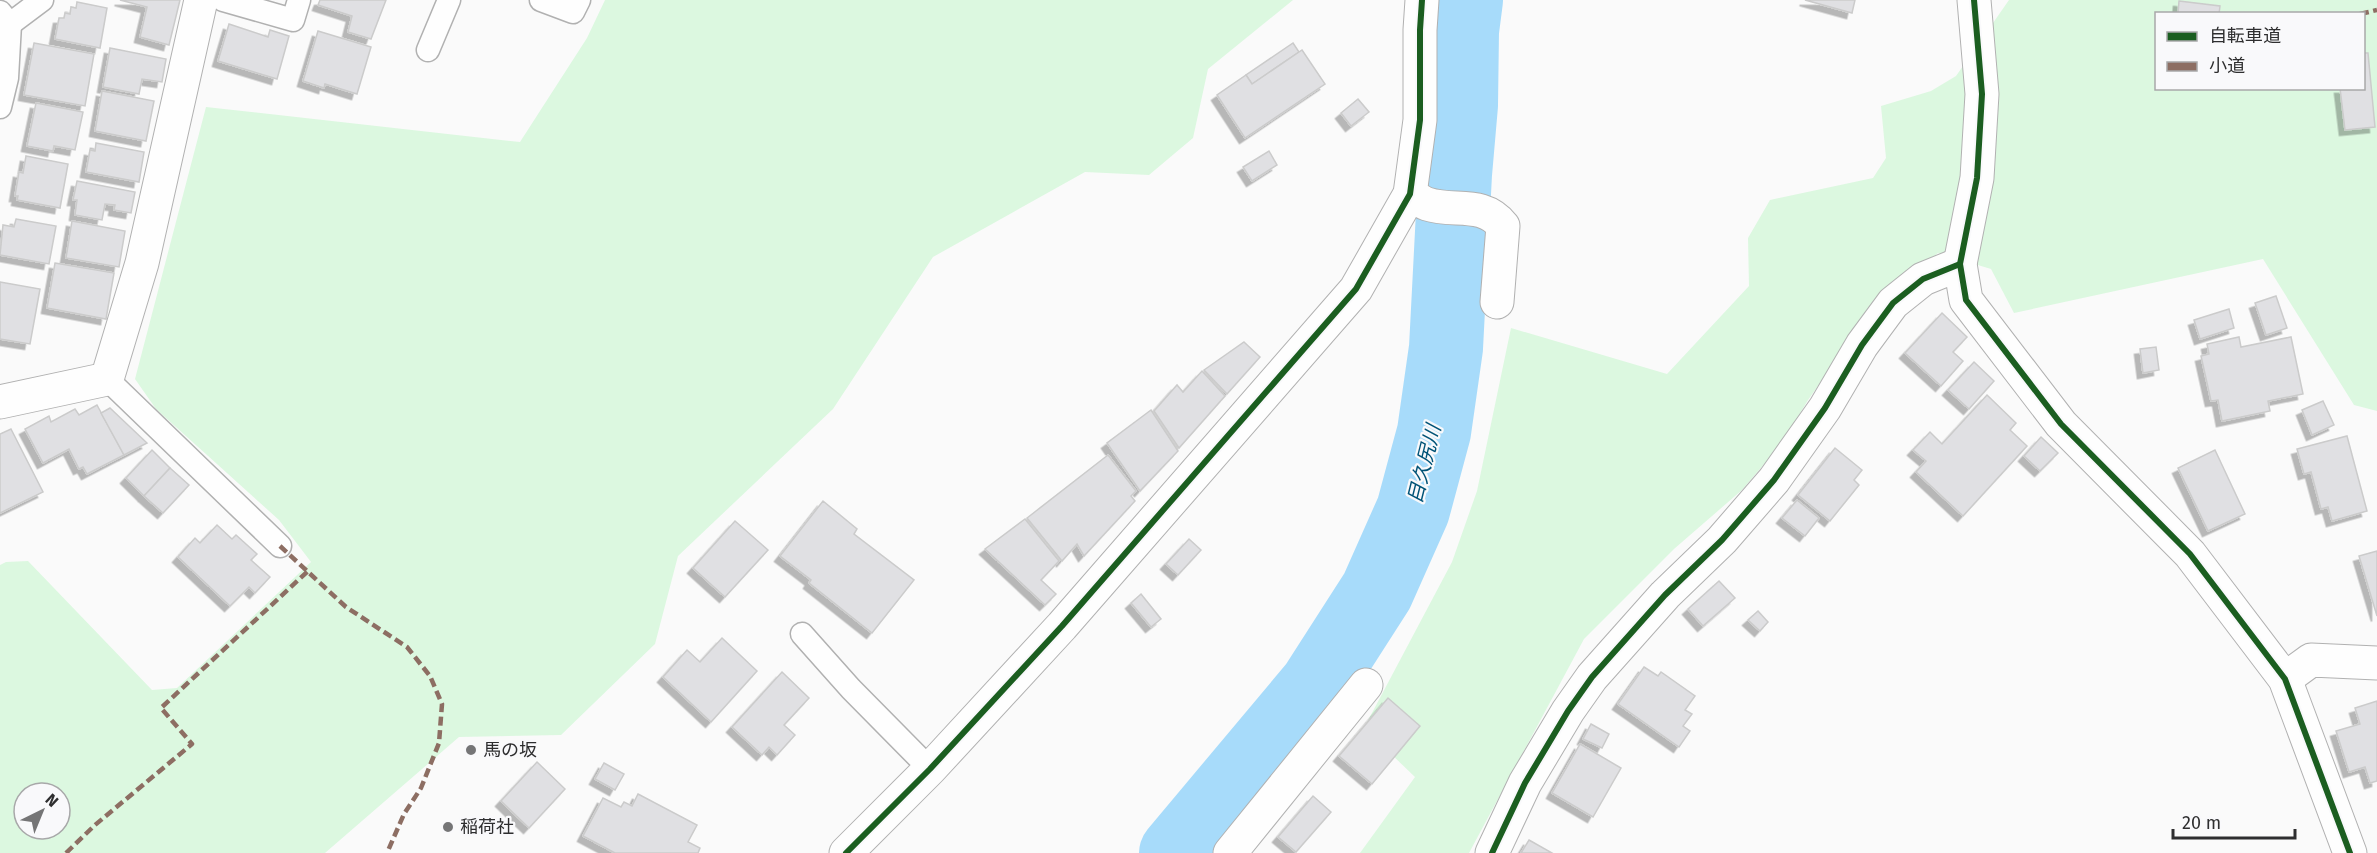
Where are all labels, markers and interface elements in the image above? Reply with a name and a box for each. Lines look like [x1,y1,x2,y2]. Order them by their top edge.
legend [2155,12,2365,90]
text: 自転車道 [2209,25,2281,47]
text: 小道 [2209,55,2245,77]
water label: 目久尻川 [1403,420,1446,506]
place label: 馬の坂 [483,739,537,761]
marker: 馬の坂 [464,743,478,757]
north arrow [12,781,72,841]
text: N [42,790,62,811]
scale bar [2173,802,2294,840]
text: 20 m [2182,812,2221,834]
place label: 稲荷社 [460,816,514,838]
marker: 稲荷社 [441,820,455,834]

